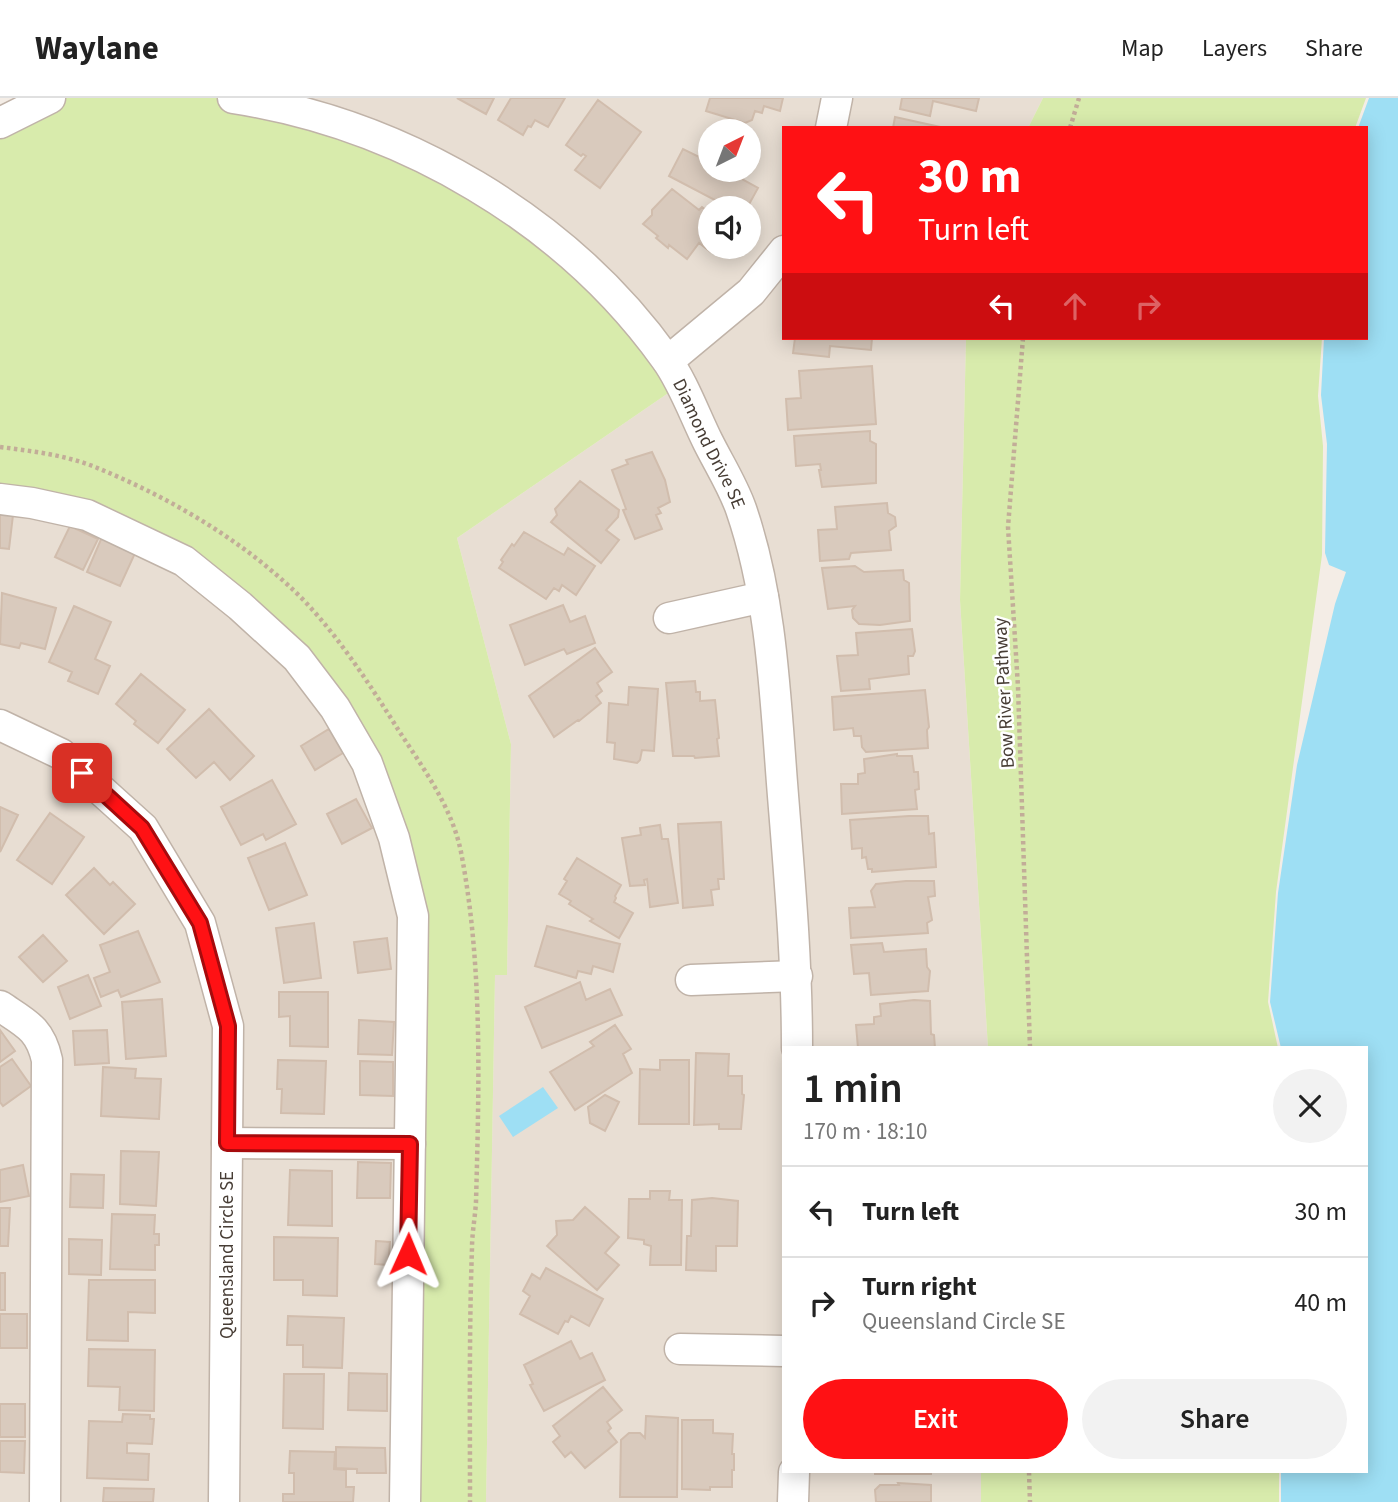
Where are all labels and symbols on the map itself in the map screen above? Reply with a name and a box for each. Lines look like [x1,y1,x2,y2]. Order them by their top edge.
north arrow [698,119,761,182]
street label: Diamond Drive SE [665,374,752,513]
street label: Bow River Pathway [987,617,1022,769]
pin [52,743,112,803]
street label: Queensland Circle SE [214,1171,241,1339]
position arrow [371,1217,445,1291]

